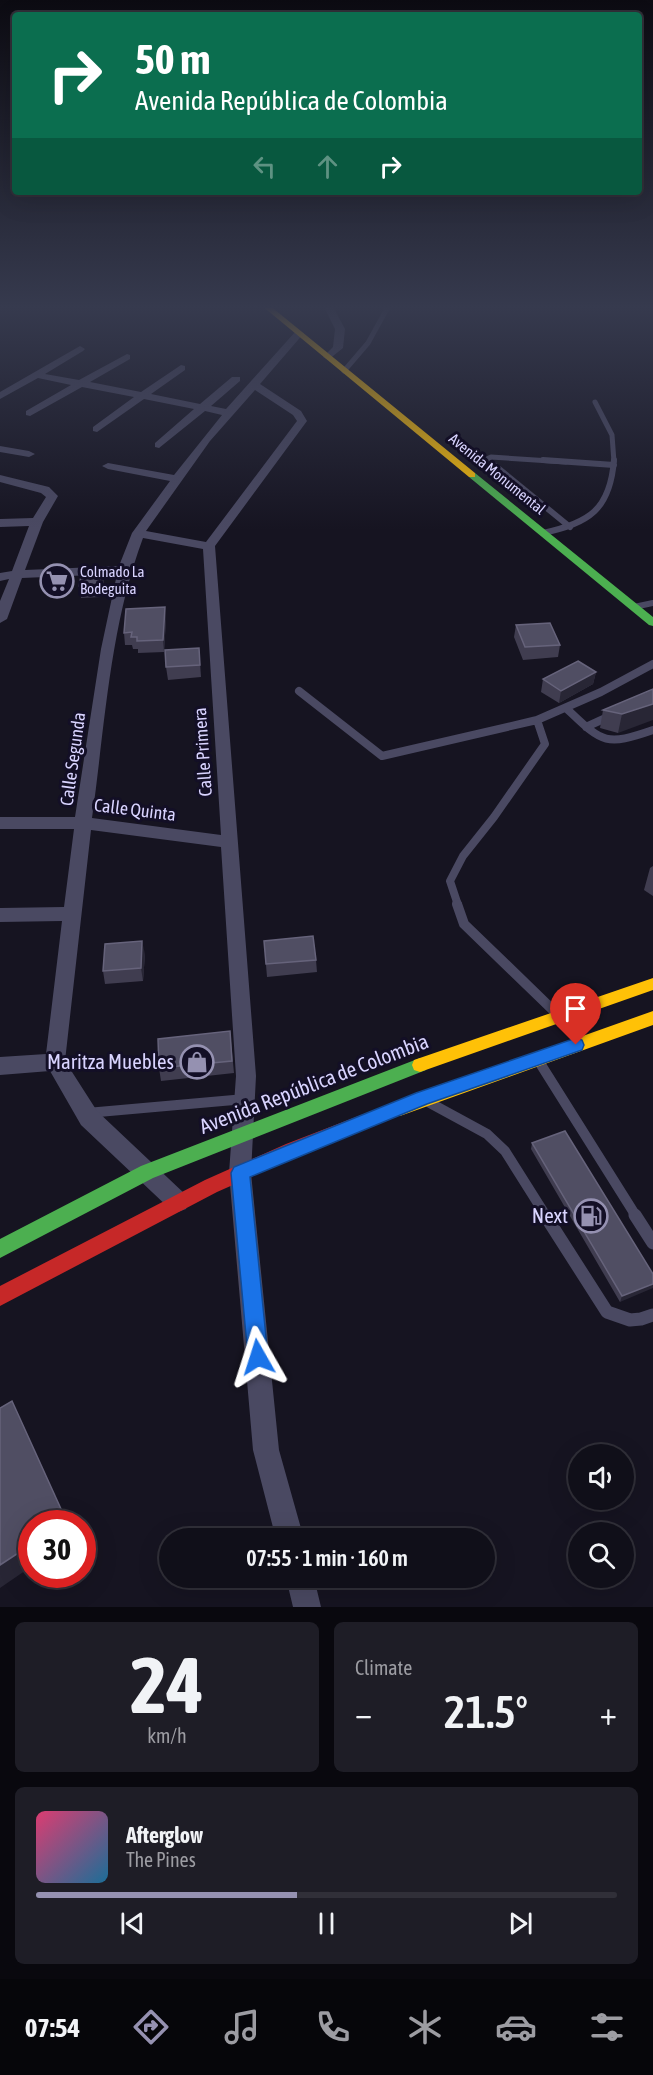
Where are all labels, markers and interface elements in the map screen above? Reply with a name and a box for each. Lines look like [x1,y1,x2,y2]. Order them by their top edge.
text: 50 m [135,35,210,83]
icon: right [36,36,114,114]
text: Avenida República de Colombia [135,85,448,116]
icon: left [248,150,281,183]
icon: ahead [311,150,344,183]
icon: right [374,150,407,183]
street label: Avenida Monumental [446,430,549,518]
supermarket icon: Colmado La Bodeguita [39,563,75,599]
place label: Colmado La Bodeguita [80,563,145,597]
street label: Calle Primera [189,707,216,797]
street label: Calle Segunda [56,711,89,807]
street label: Calle Quinta [93,794,177,825]
pin [550,983,601,1045]
icon: arrive [559,992,592,1025]
street label: Avenida República de Colombia [196,1028,432,1138]
shop icon: Maritza Muebles [179,1044,215,1080]
place label: Maritza Muebles [47,1049,174,1073]
fuel station icon: Next [573,1198,609,1234]
place label: Next [532,1203,568,1227]
position arrow [226,1325,290,1389]
map controls [568,1444,634,1588]
button: sound [568,1444,634,1510]
speed limit sign: 30 [18,1510,96,1588]
button: search [568,1522,634,1588]
text: 07:55 · 1 min · 160 m [246,1545,408,1571]
text: 24 [130,1640,204,1730]
text: Climate [355,1656,412,1679]
text: 21.5° [444,1686,528,1738]
text: − [355,1694,372,1732]
text: + [600,1694,617,1732]
text: km/h [147,1724,187,1747]
text: Afterglow [126,1822,203,1848]
text: The Pines [126,1848,196,1871]
icon: previous [116,1907,149,1940]
icon: pause [310,1907,343,1940]
icon: next [504,1907,537,1940]
icon: directions [130,2006,172,2048]
icon: music [221,2006,263,2048]
icon: phone [312,2006,354,2048]
icon: climate [404,2006,446,2048]
icon: car [495,2006,537,2048]
icon: filters [586,2006,628,2048]
text: 07:54 [25,2012,80,2043]

